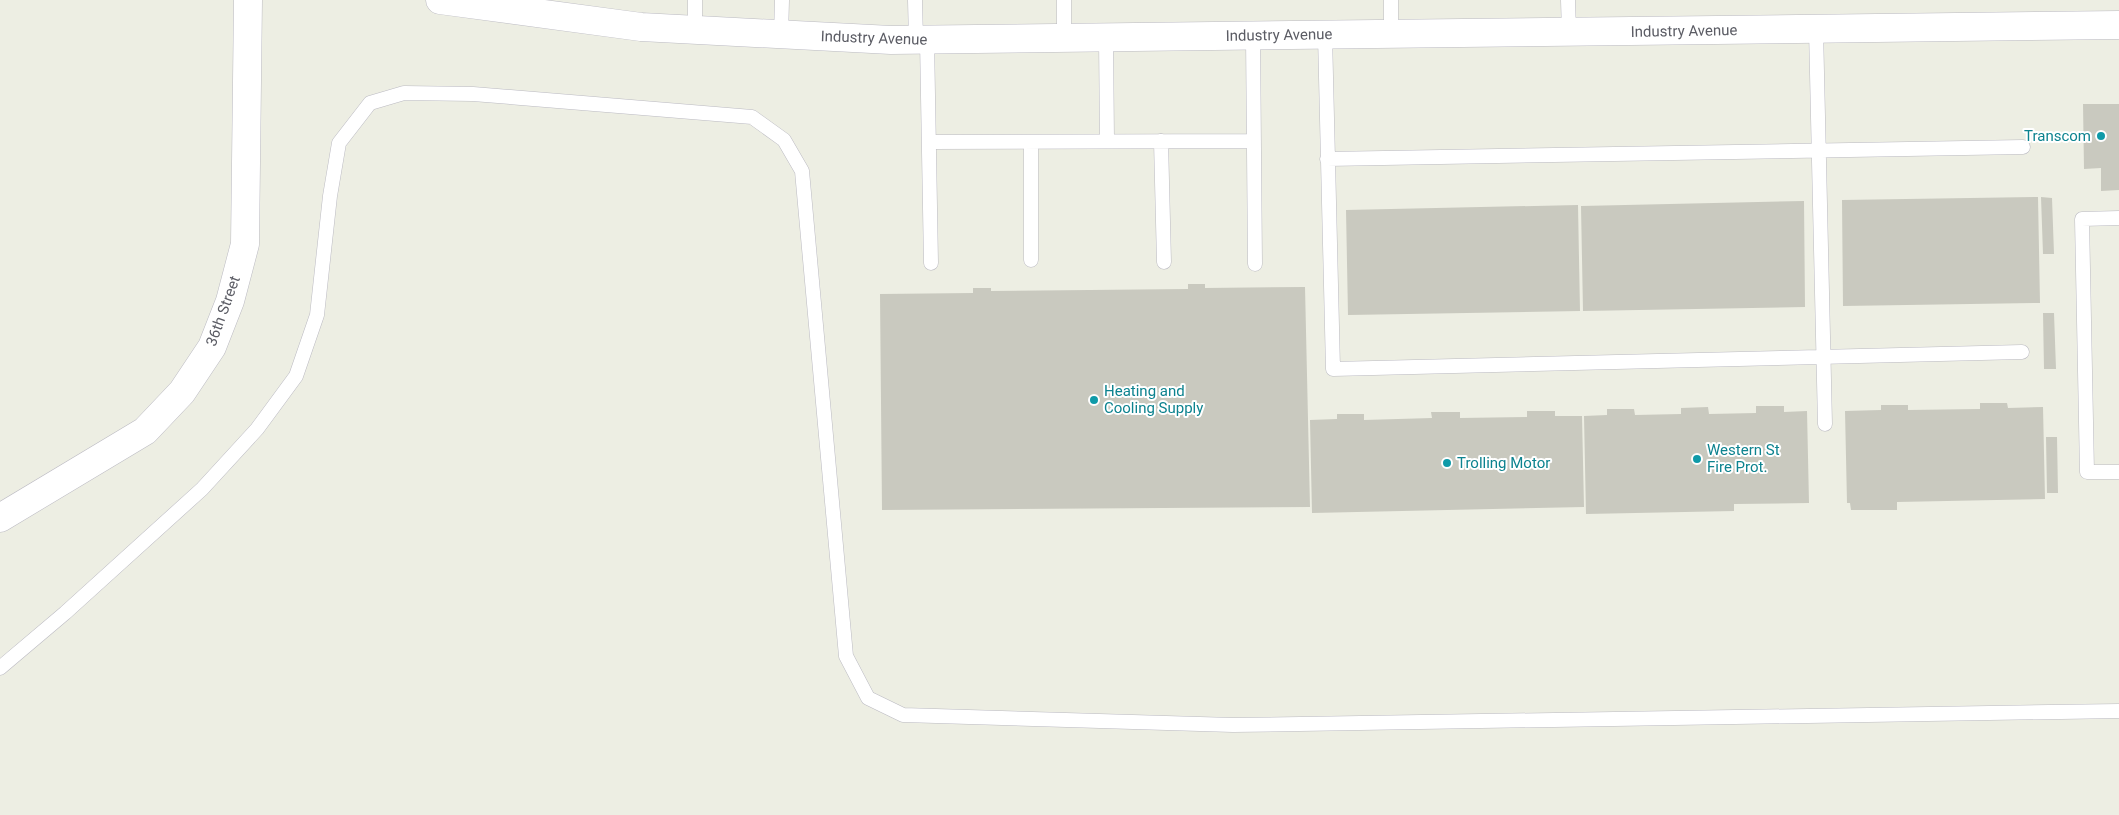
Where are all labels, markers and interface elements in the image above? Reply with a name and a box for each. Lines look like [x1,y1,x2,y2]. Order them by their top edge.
street label: Industry Avenue [1630,21,1738,41]
street label: Industry Avenue [1225,25,1333,45]
street label: Industry Avenue [820,27,928,49]
place label: Transcom [2024,127,2091,145]
marker: Transcom [2095,130,2107,142]
street label: 36th Street [202,273,244,349]
place label: Heating and Cooling Supply [1104,382,1203,417]
marker: Heating and Cooling Supply [1088,394,1100,406]
place label: Western St Fire Prot. [1707,441,1780,476]
marker: Western St Fire Prot. [1691,453,1703,465]
place label: Trolling Motor [1457,454,1550,472]
marker: Trolling Motor [1441,457,1453,469]

